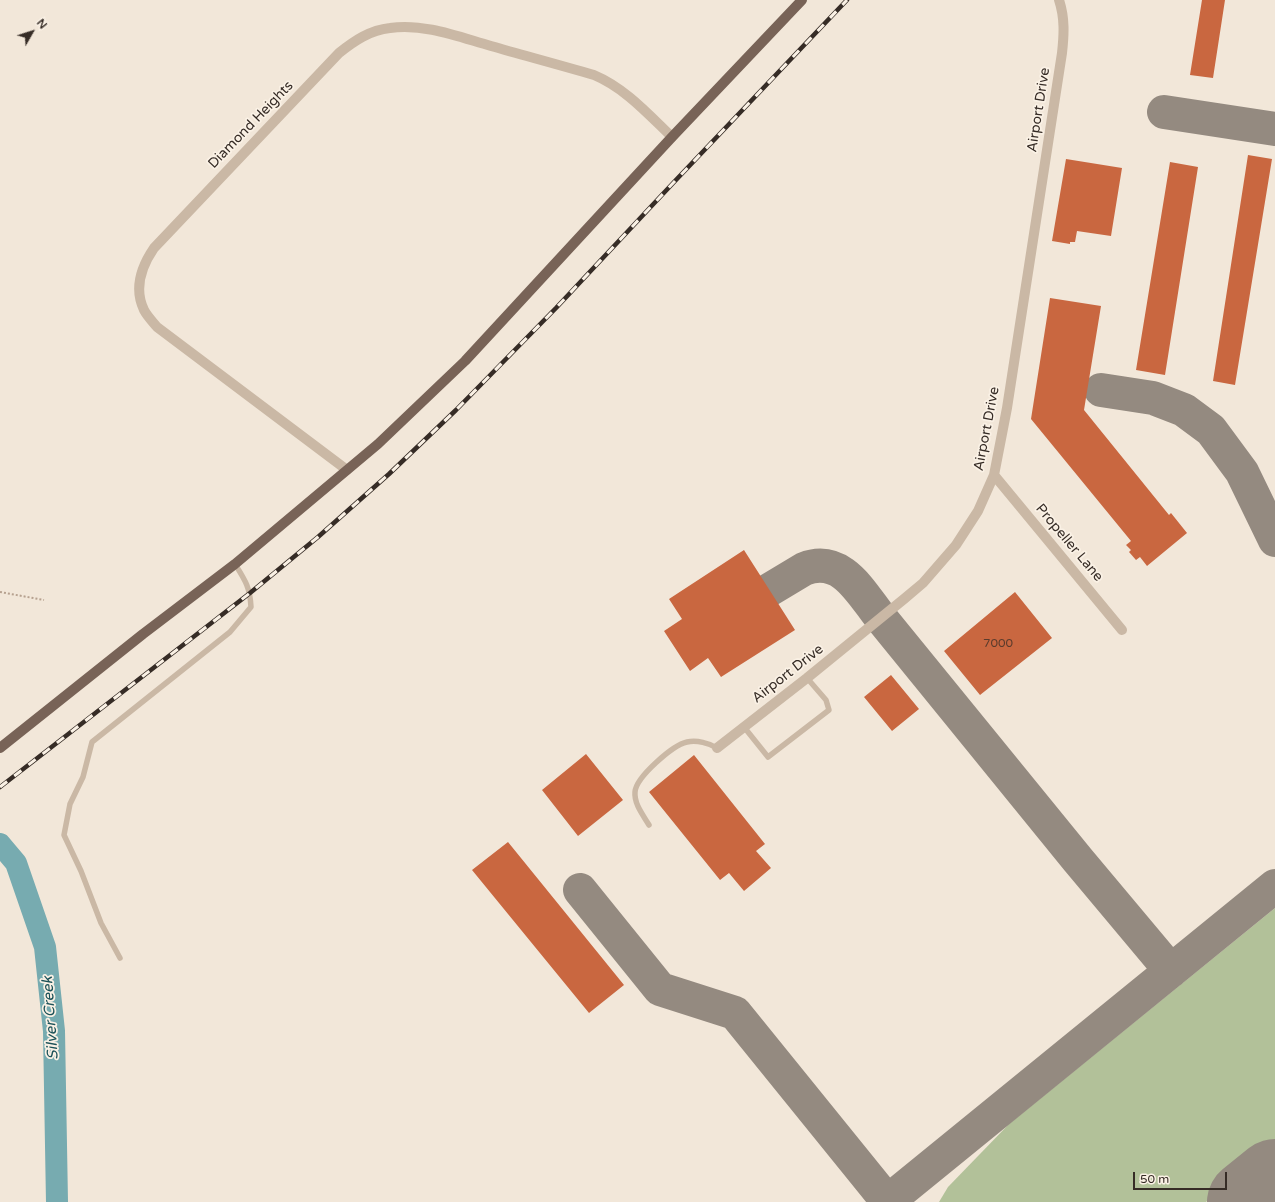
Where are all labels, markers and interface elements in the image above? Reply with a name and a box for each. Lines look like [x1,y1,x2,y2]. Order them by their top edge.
north arrow [12,12,52,52]
text: N [34,17,50,32]
street label: Airport Drive [1024,67,1054,153]
street label: Diamond Heights [205,78,297,172]
street label: Airport Drive [971,385,1003,473]
street label: Propeller Lane [1032,501,1106,585]
house number: 7000 [983,637,1013,651]
street label: Airport Drive [749,641,827,707]
water label: Silver Creek [39,976,63,1060]
scale bar [1135,1164,1229,1190]
text: 50 m [1140,1172,1169,1186]

